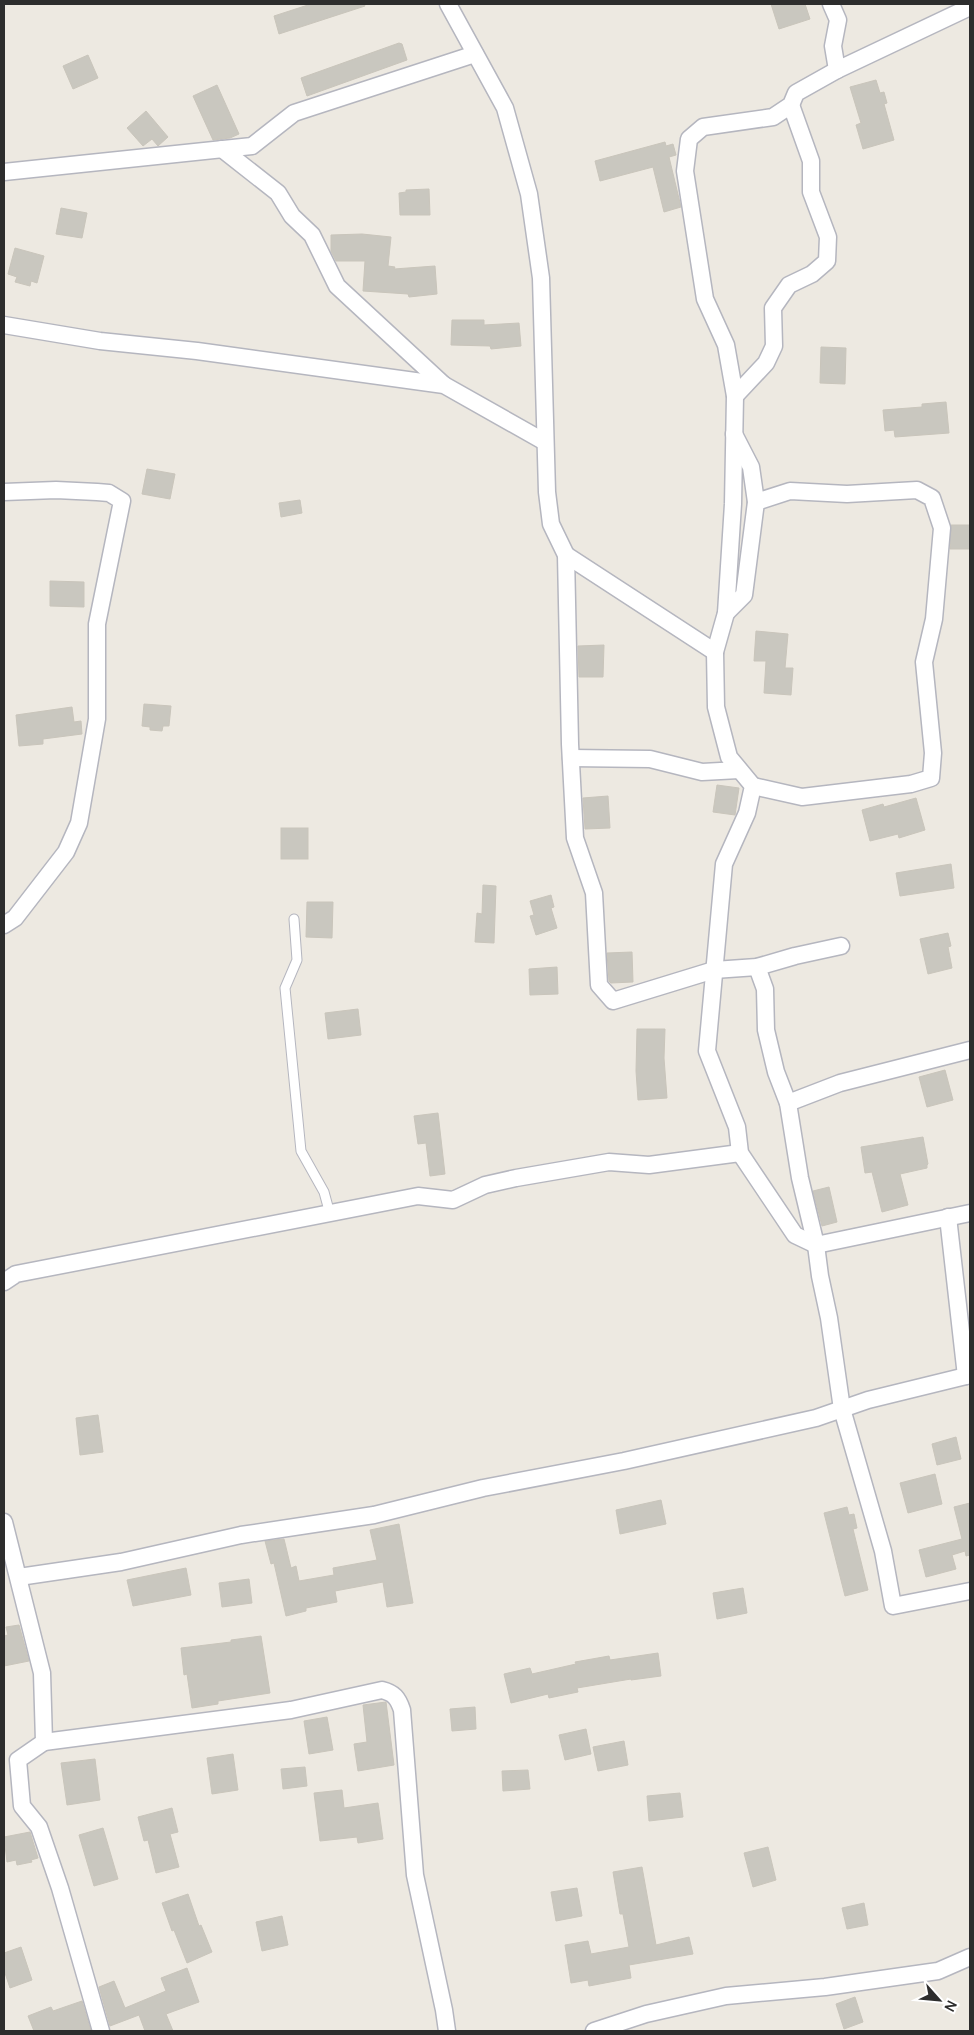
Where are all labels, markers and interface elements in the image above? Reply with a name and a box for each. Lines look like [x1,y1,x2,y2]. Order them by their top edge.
north arrow [914,1975,964,2025]
text: N [940,1997,962,2015]

